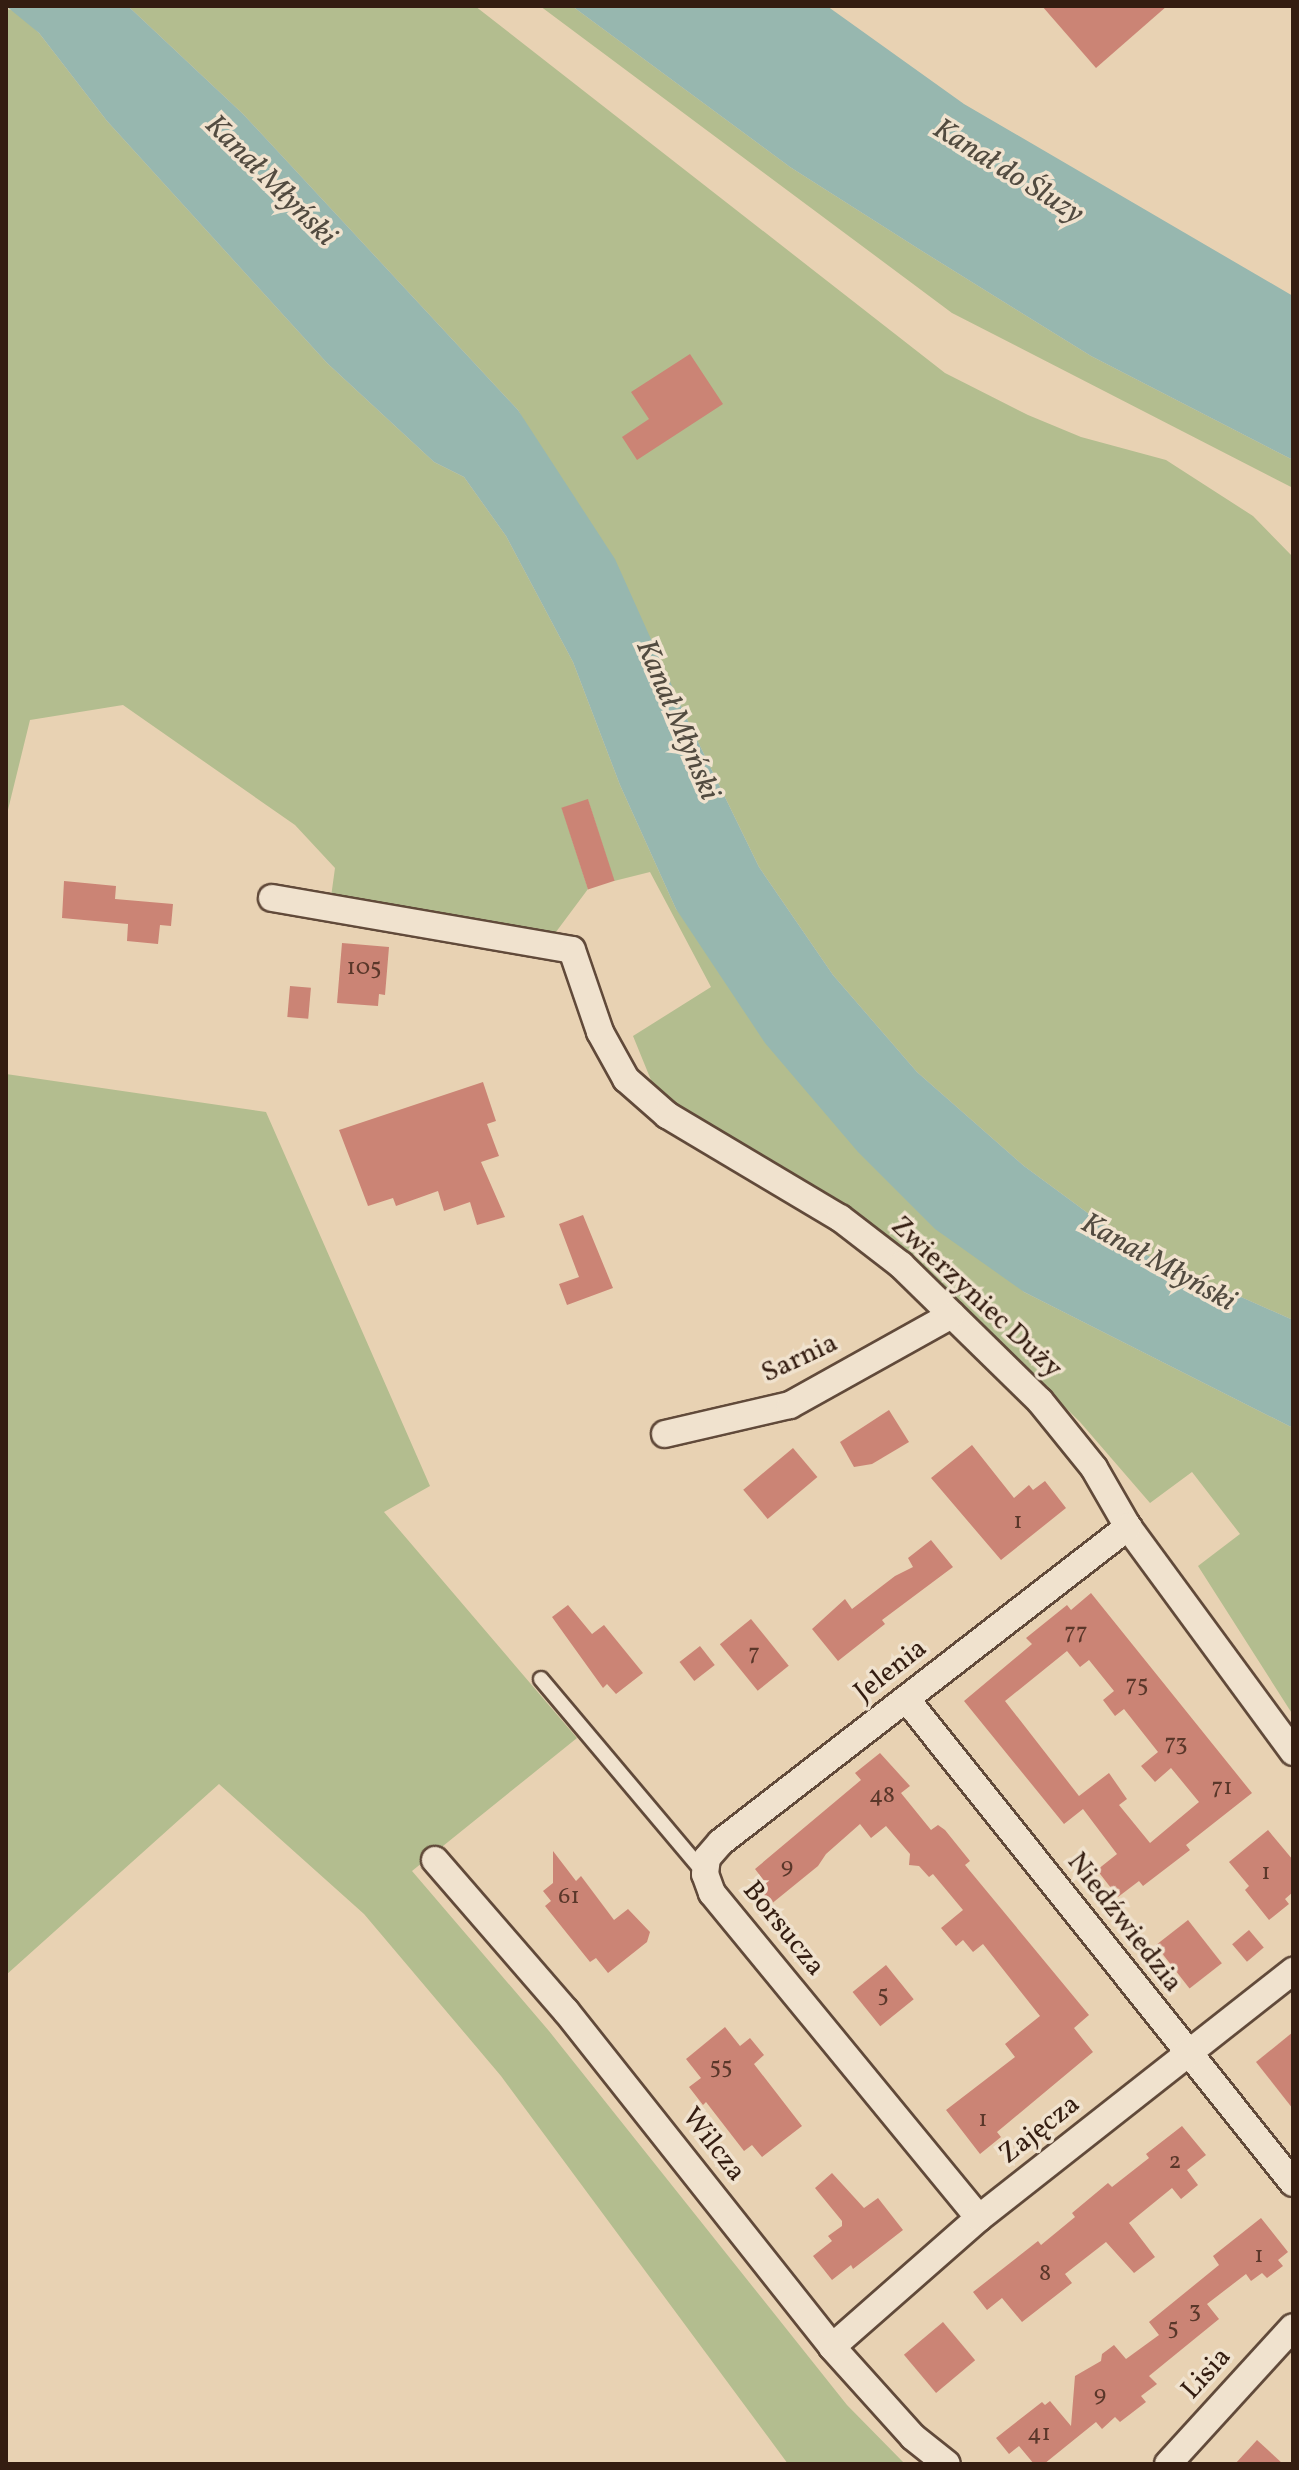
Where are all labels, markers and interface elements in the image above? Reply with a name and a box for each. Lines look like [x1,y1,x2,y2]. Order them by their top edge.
water label: Kanał Młyński [197,108,343,254]
water label: Kanał do Śluzy [926,111,1090,233]
water label: Kanał Młyński [627,634,727,806]
house number: 105 [346,955,382,983]
water label: Kanał Młyński [1075,1206,1241,1320]
street label: Zwierzyniec Duży [883,1210,1069,1386]
street label: Sarnia [757,1327,843,1391]
house number: 1 [1013,1509,1023,1537]
house number: 77 [1064,1620,1088,1648]
street label: Jelenia [848,1632,934,1710]
house number: 7 [748,1641,760,1669]
house number: 75 [1125,1672,1149,1700]
house number: 73 [1164,1731,1188,1759]
house number: 71 [1212,1775,1232,1803]
house number: 48 [869,1783,895,1811]
street label: Niedźwiedzia [1059,1847,1189,1999]
house number: 9 [781,1854,793,1882]
house number: 1 [1261,1860,1271,1888]
street label: Borsucza [735,1875,831,1983]
house number: 61 [558,1884,580,1912]
house number: 5 [877,1982,889,2010]
house number: 55 [709,2054,733,2082]
street label: Zajęcza [993,2088,1087,2172]
street label: Wilcza [674,2101,752,2189]
house number: 1 [978,2107,988,2135]
house number: 2 [1169,2149,1181,2177]
house number: 1 [1254,2243,1264,2271]
house number: 8 [1039,2261,1051,2289]
house number: 3 [1189,2298,1201,2326]
house number: 5 [1167,2315,1179,2343]
street label: Lisia [1175,2341,1239,2407]
house number: 9 [1094,2382,1106,2410]
house number: 41 [1027,2421,1051,2449]

